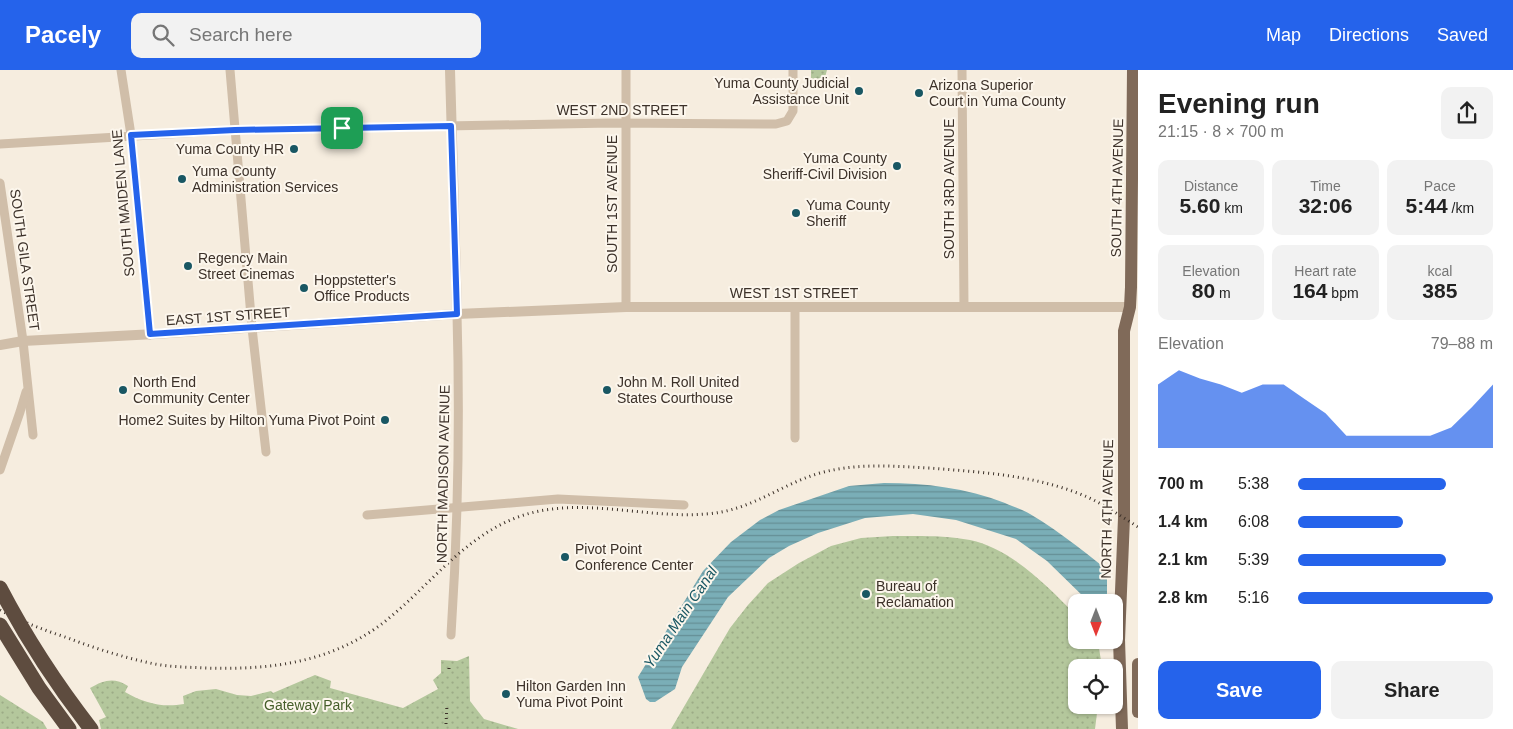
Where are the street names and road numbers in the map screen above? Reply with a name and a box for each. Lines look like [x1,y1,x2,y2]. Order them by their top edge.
street label: WEST 2ND STREET [556,102,688,118]
street label: SOUTH 4TH AVENUE [1108,118,1126,258]
street label: SOUTH 3RD AVENUE [941,119,957,259]
street label: SOUTH MAIDEN LANE [109,129,137,277]
street label: SOUTH 1ST AVENUE [604,135,620,273]
street label: SOUTH GILA STREET [7,188,43,332]
street label: WEST 1ST STREET [730,285,859,301]
street label: EAST 1ST STREET [165,304,291,328]
street label: NORTH MADISON AVENUE [433,385,453,563]
street label: NORTH 4TH AVENUE [1098,439,1116,579]

